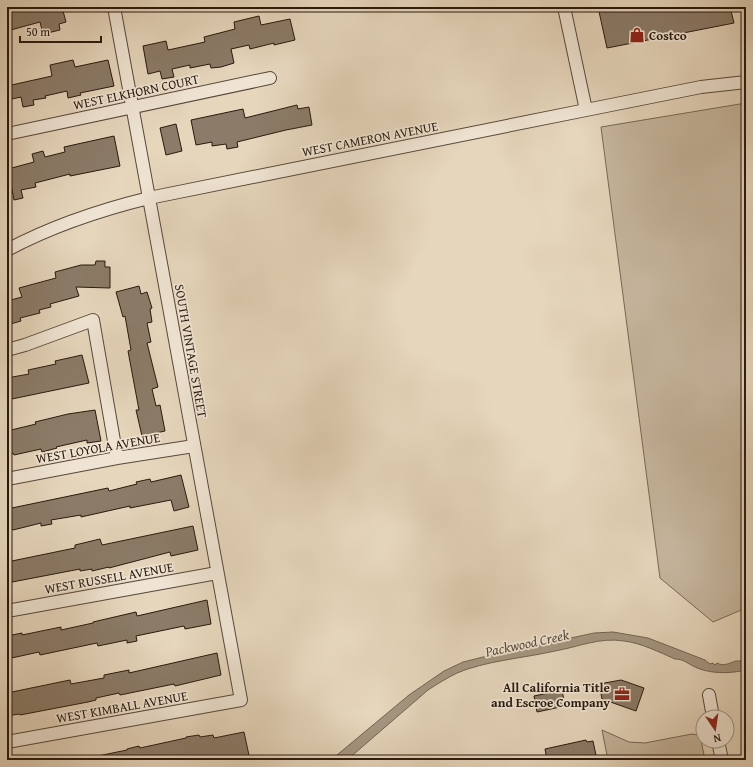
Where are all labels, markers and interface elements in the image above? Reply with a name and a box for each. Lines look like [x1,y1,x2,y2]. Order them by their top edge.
scale bar [20,18,101,44]
text: 50 m [26,23,50,40]
shop icon: Costco [628,26,646,44]
place label: Costco [649,26,687,45]
street label: WEST ELKHORN COURT [71,69,201,115]
street label: WEST CAMERON AVENUE [300,116,440,162]
street label: SOUTH VINTAGE STREET [170,283,212,420]
street label: WEST LOYOLA AVENUE [34,428,162,468]
street label: WEST RUSSELL AVENUE [43,557,175,599]
water label: Packwood Creek [482,624,571,662]
place label: All California Title and Escroe Company [491,678,610,712]
office icon: All California Title and Escroe Company [613,685,631,703]
street label: WEST KIMBALL AVENUE [55,686,189,728]
north arrow [695,709,735,749]
text: N [711,730,723,748]

